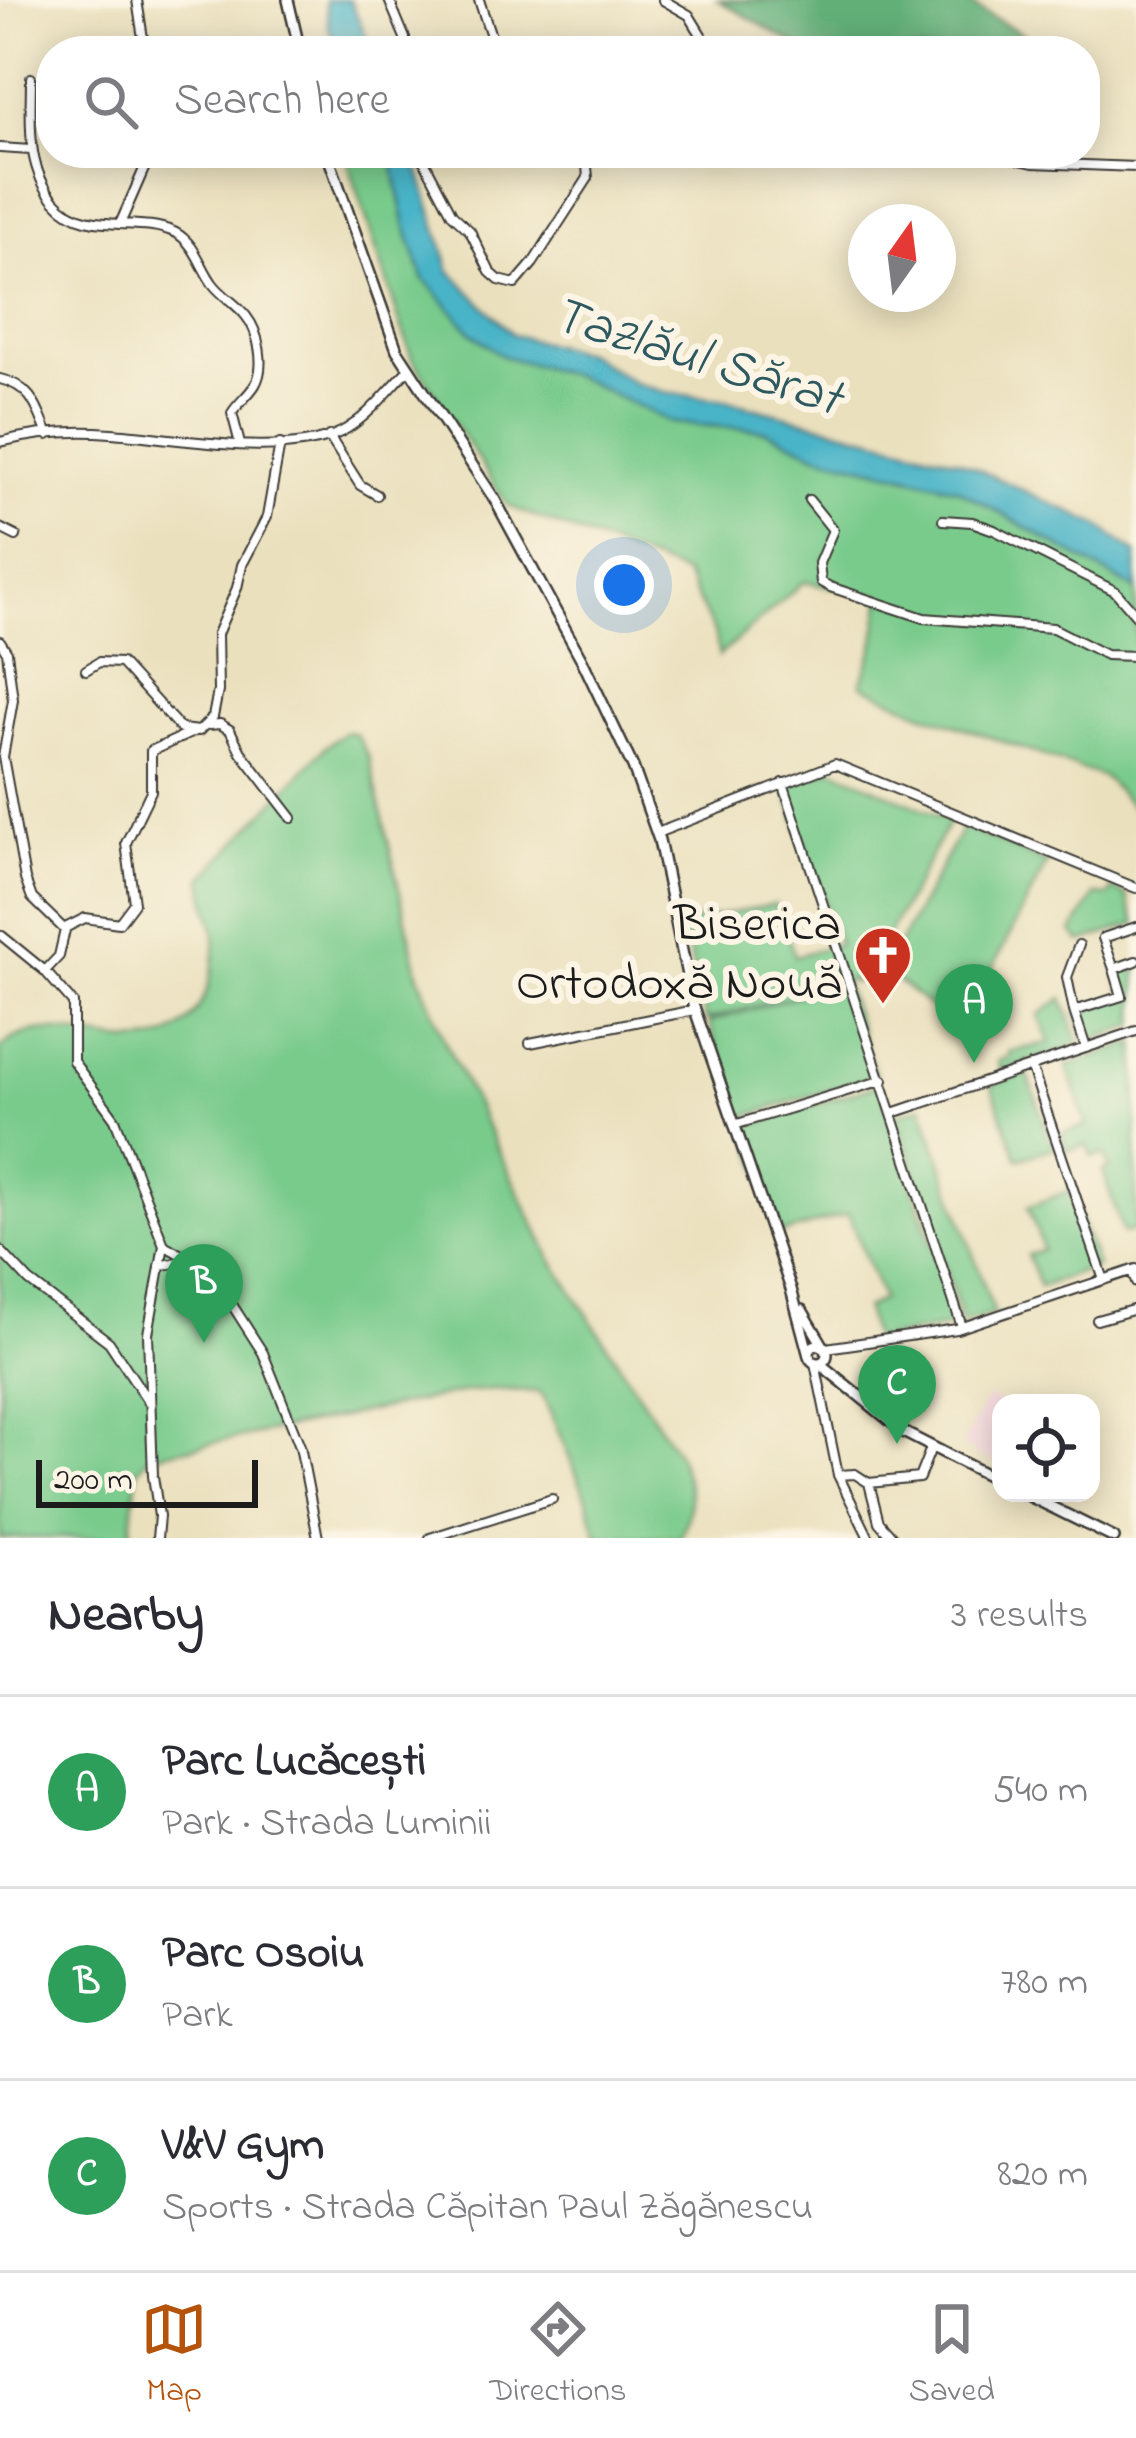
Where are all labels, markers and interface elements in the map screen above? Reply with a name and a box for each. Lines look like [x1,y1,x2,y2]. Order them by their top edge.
search box [36,36,1100,168]
icon: search [78,69,144,135]
text: Search here [174,69,390,135]
north arrow [848,204,956,312]
water label: Tazlăul Sărat [542,278,855,441]
your location [594,555,654,615]
place label: Biserica Ortodoxă Nouă [516,889,841,1023]
church icon: Biserica Ortodoxă Nouă [852,924,914,1006]
pin: A [935,964,1013,1063]
pin: B [165,1244,243,1343]
pin: C [858,1345,936,1444]
map controls [992,1394,1100,1502]
button: locate [992,1394,1100,1502]
scale bar [36,1454,258,1507]
text: 200 m [54,1457,133,1505]
text: Nearby [48,1579,204,1654]
text: 3 results [951,1588,1088,1645]
text: Parc Lucăcești [162,1730,426,1796]
text: A [75,1763,99,1820]
text: 540 m [993,1763,1088,1820]
text: Park · Strada Luminii [162,1796,491,1853]
text: Parc Osoiu [162,1922,364,1988]
text: B [74,1955,100,2012]
text: 780 m [1000,1955,1088,2012]
text: Park [162,1988,232,2045]
text: V&V Gym [162,2114,324,2180]
text: C [76,2147,98,2204]
text: 820 m [997,2147,1088,2204]
text: Sports · Strada Căpitan Paul Zăgănescu [162,2180,813,2237]
tab: Map [141,2296,207,2416]
tab: Directions [489,2296,626,2416]
tab: Saved [909,2296,995,2416]

